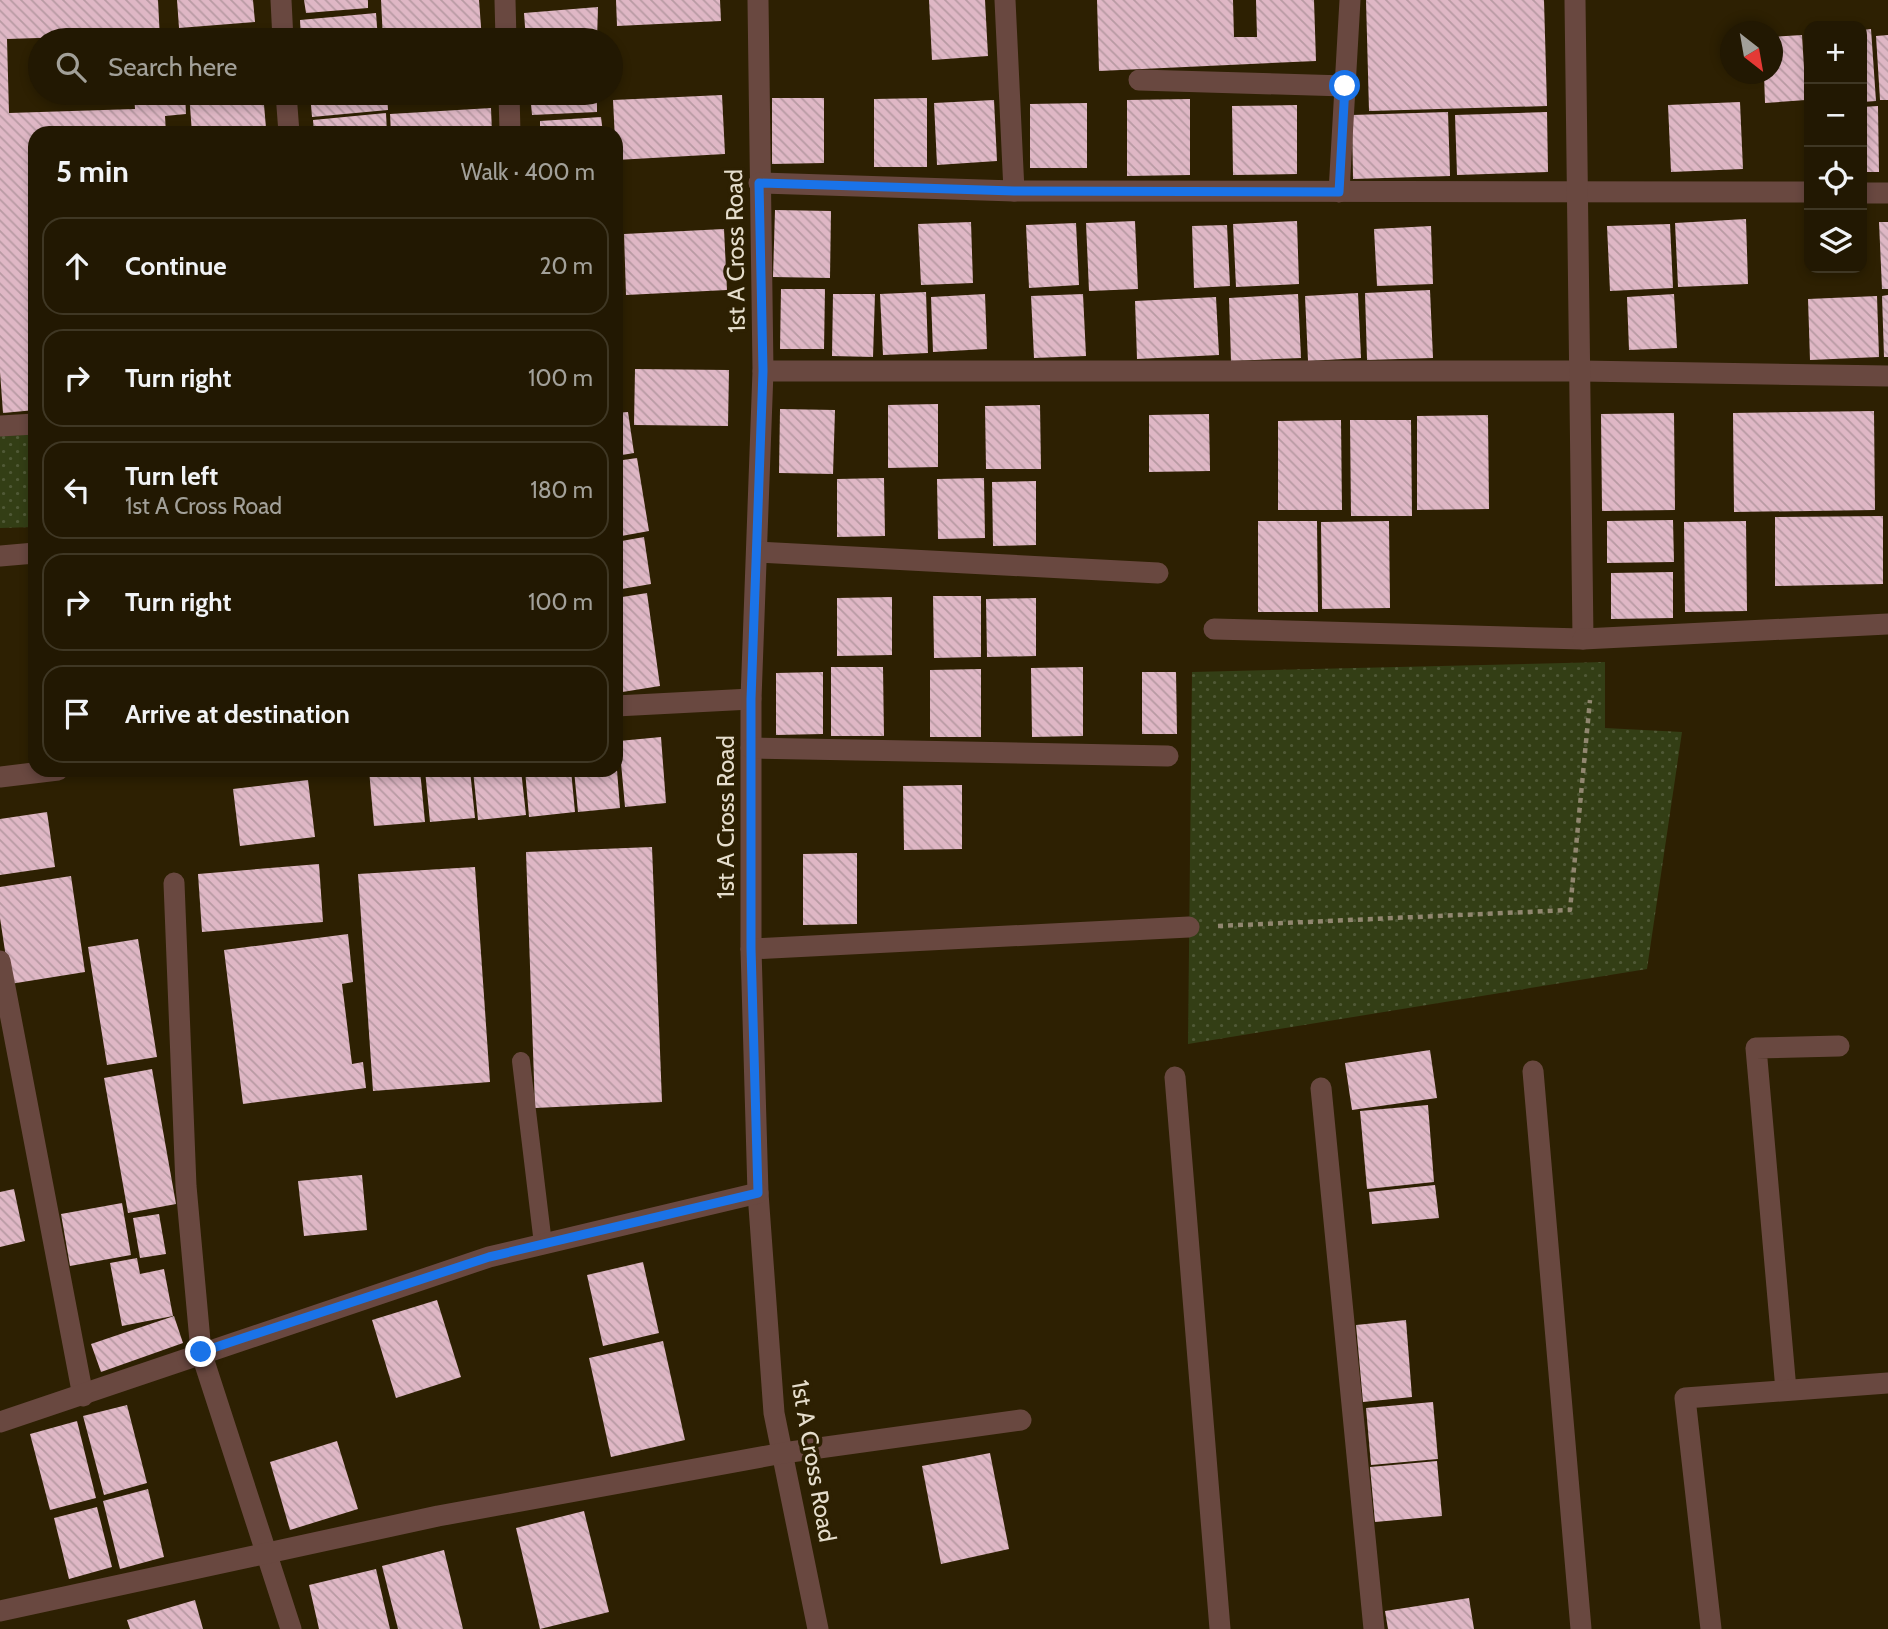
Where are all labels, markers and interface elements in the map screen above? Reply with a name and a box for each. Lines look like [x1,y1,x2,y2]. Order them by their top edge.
north arrow [1720,21,1783,84]
map controls [1804,21,1867,273]
button: + [1804,21,1867,84]
search box [28,28,623,105]
icon: search [52,48,90,86]
text: Search here [108,51,237,83]
route start [1329,70,1360,101]
button: − [1804,84,1867,147]
button: locate [1804,147,1867,210]
text: 5 min [56,153,129,190]
text: Walk · 400 m [461,158,595,186]
street label: 1st A Cross Road [719,169,751,333]
button: layers [1804,210,1867,273]
icon: ahead [58,247,96,285]
text: Continue [125,250,227,282]
text: 20 m [540,252,593,280]
icon: right [58,359,96,397]
text: Turn right [125,362,231,394]
text: 100 m [528,364,593,392]
text: Turn left [125,460,218,492]
icon: left [58,471,96,509]
text: 180 m [530,476,593,504]
text: 1st A Cross Road [125,492,282,520]
icon: right [58,583,96,621]
text: Turn right [125,586,231,618]
text: 100 m [528,588,593,616]
icon: arrive [58,695,96,733]
text: Arrive at destination [125,698,350,730]
street label: 1st A Cross Road [711,735,740,899]
route end [185,1336,216,1367]
street label: 1st A Cross Road [785,1378,843,1544]

